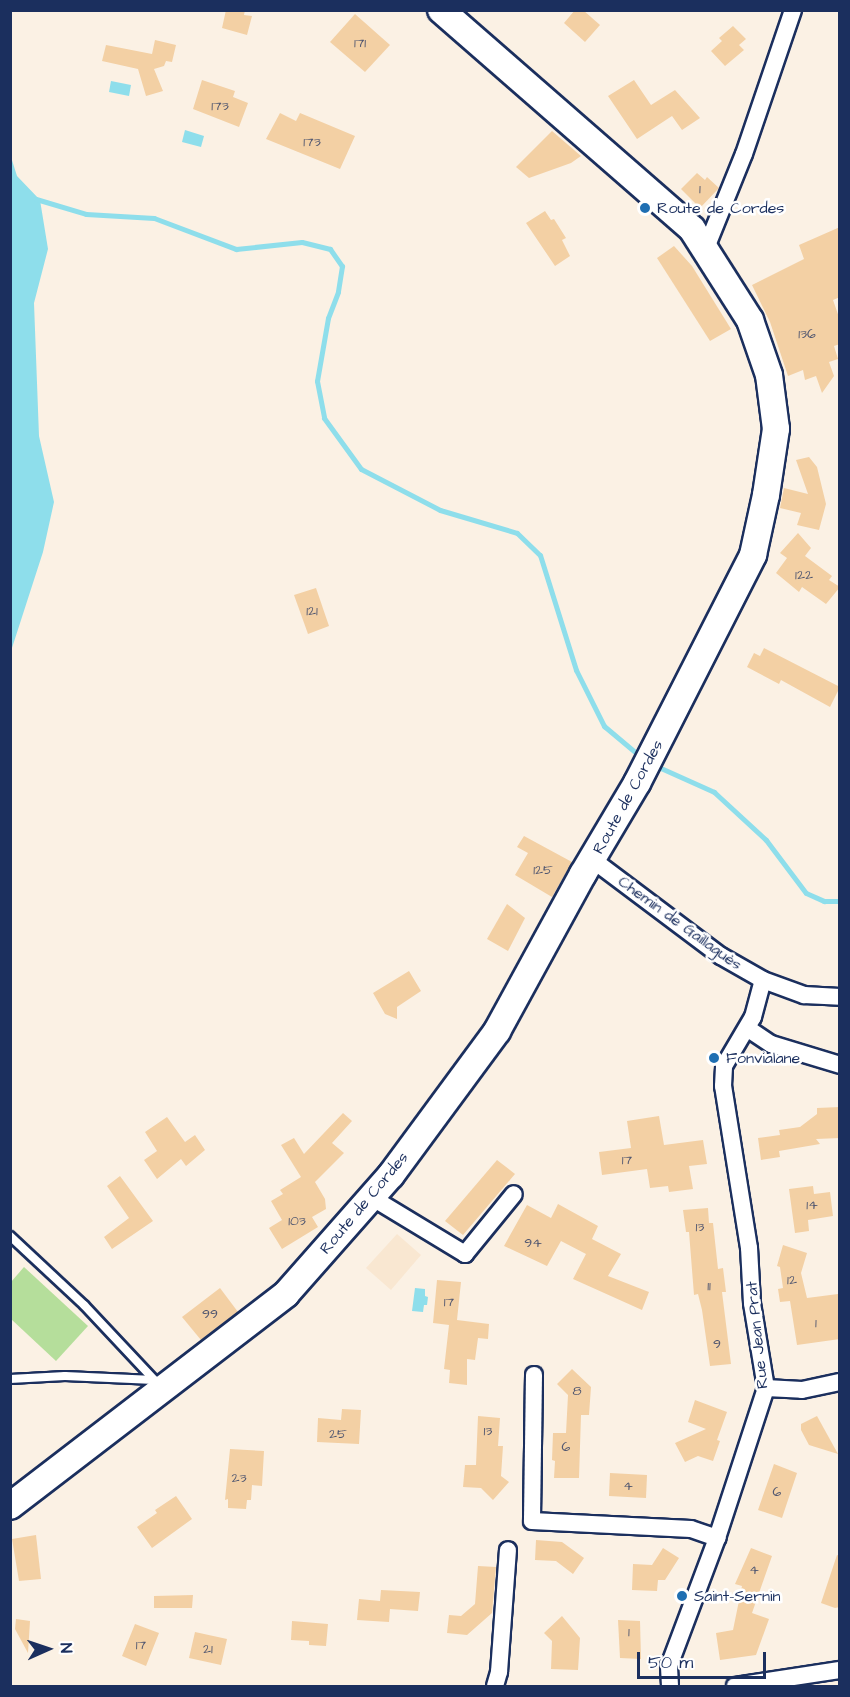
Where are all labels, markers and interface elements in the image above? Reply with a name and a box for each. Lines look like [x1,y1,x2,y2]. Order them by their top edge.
house number: 171 [354,35,366,51]
house number: 173 [211,98,229,114]
house number: 173 [303,134,321,150]
house number: 1 [699,181,701,197]
place label: Route de Cordes [657,198,784,218]
marker: Route de Cordes [638,201,652,215]
house number: 136 [798,326,816,342]
house number: 122 [795,567,813,583]
house number: 121 [306,603,318,619]
street label: Route de Cordes [589,737,667,857]
house number: 125 [533,862,553,878]
street label: Chemin de Gaillaguès [614,872,746,974]
place label: Fonvialane [726,1048,800,1068]
marker: Fonvialane [707,1051,721,1065]
street label: Route de Cordes [316,1148,412,1258]
house number: 17 [622,1152,632,1168]
house number: 14 [806,1197,818,1213]
house number: 103 [288,1213,306,1229]
house number: 13 [696,1219,704,1235]
house number: 94 [524,1235,542,1251]
house number: 12 [787,1272,797,1288]
house number: 11 [707,1278,711,1294]
street label: Rue Jean Prat [742,1280,772,1390]
house number: 17 [444,1294,454,1310]
house number: 99 [202,1306,218,1322]
house number: 1 [815,1315,817,1331]
house number: 9 [713,1336,721,1352]
house number: 8 [572,1383,582,1399]
house number: 13 [484,1423,492,1439]
house number: 25 [329,1426,347,1442]
house number: 6 [562,1439,570,1455]
house number: 23 [231,1470,247,1486]
house number: 4 [623,1478,633,1494]
house number: 6 [773,1484,781,1500]
house number: 4 [749,1562,759,1578]
place label: Saint-Sernin [694,1586,780,1606]
marker: Saint-Sernin [675,1589,689,1603]
north arrow [18,1619,78,1679]
house number: 1 [628,1624,630,1640]
house number: 17 [136,1637,146,1653]
scale bar [640,1640,769,1678]
house number: 21 [203,1641,213,1657]
text: N [55,1642,77,1654]
text: 50 m [648,1650,693,1675]

